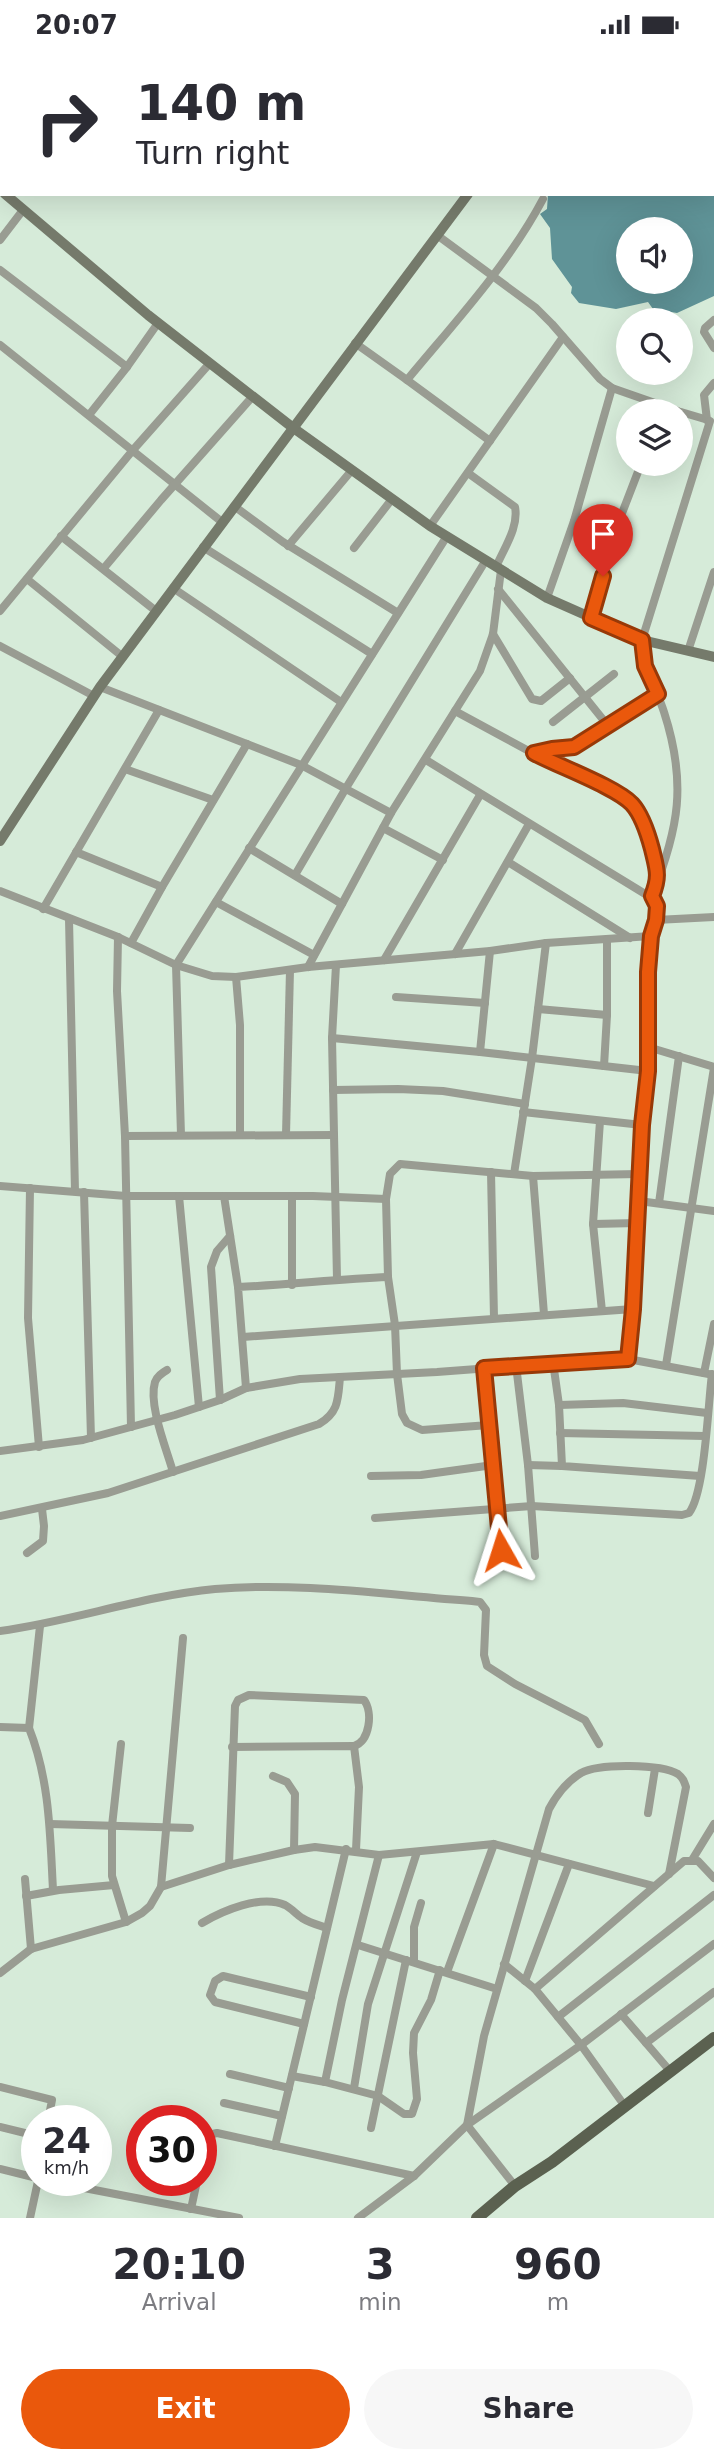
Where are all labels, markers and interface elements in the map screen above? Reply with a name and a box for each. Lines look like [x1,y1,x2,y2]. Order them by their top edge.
text: 20:07 [35,10,118,40]
text: 140 m [136,75,306,132]
icon: right [21,77,112,168]
text: Turn right [136,134,289,172]
map controls [616,217,693,476]
button: sound [616,217,693,294]
button: search [616,308,693,385]
button: layers [616,399,693,476]
pin [573,504,633,576]
icon: arrive [584,515,622,553]
position arrow [464,1513,538,1587]
speed limit sign: 30 [126,2105,217,2196]
text: 24 [42,2121,91,2161]
text: km/h [44,2157,89,2178]
text: 20:10 [112,2240,246,2289]
text: 3 [365,2240,395,2289]
text: 960 [514,2240,602,2289]
text: Arrival [142,2289,217,2315]
text: min [358,2289,402,2315]
text: m [547,2289,569,2315]
button: Exit [21,2369,350,2449]
button: Share [364,2369,693,2449]

